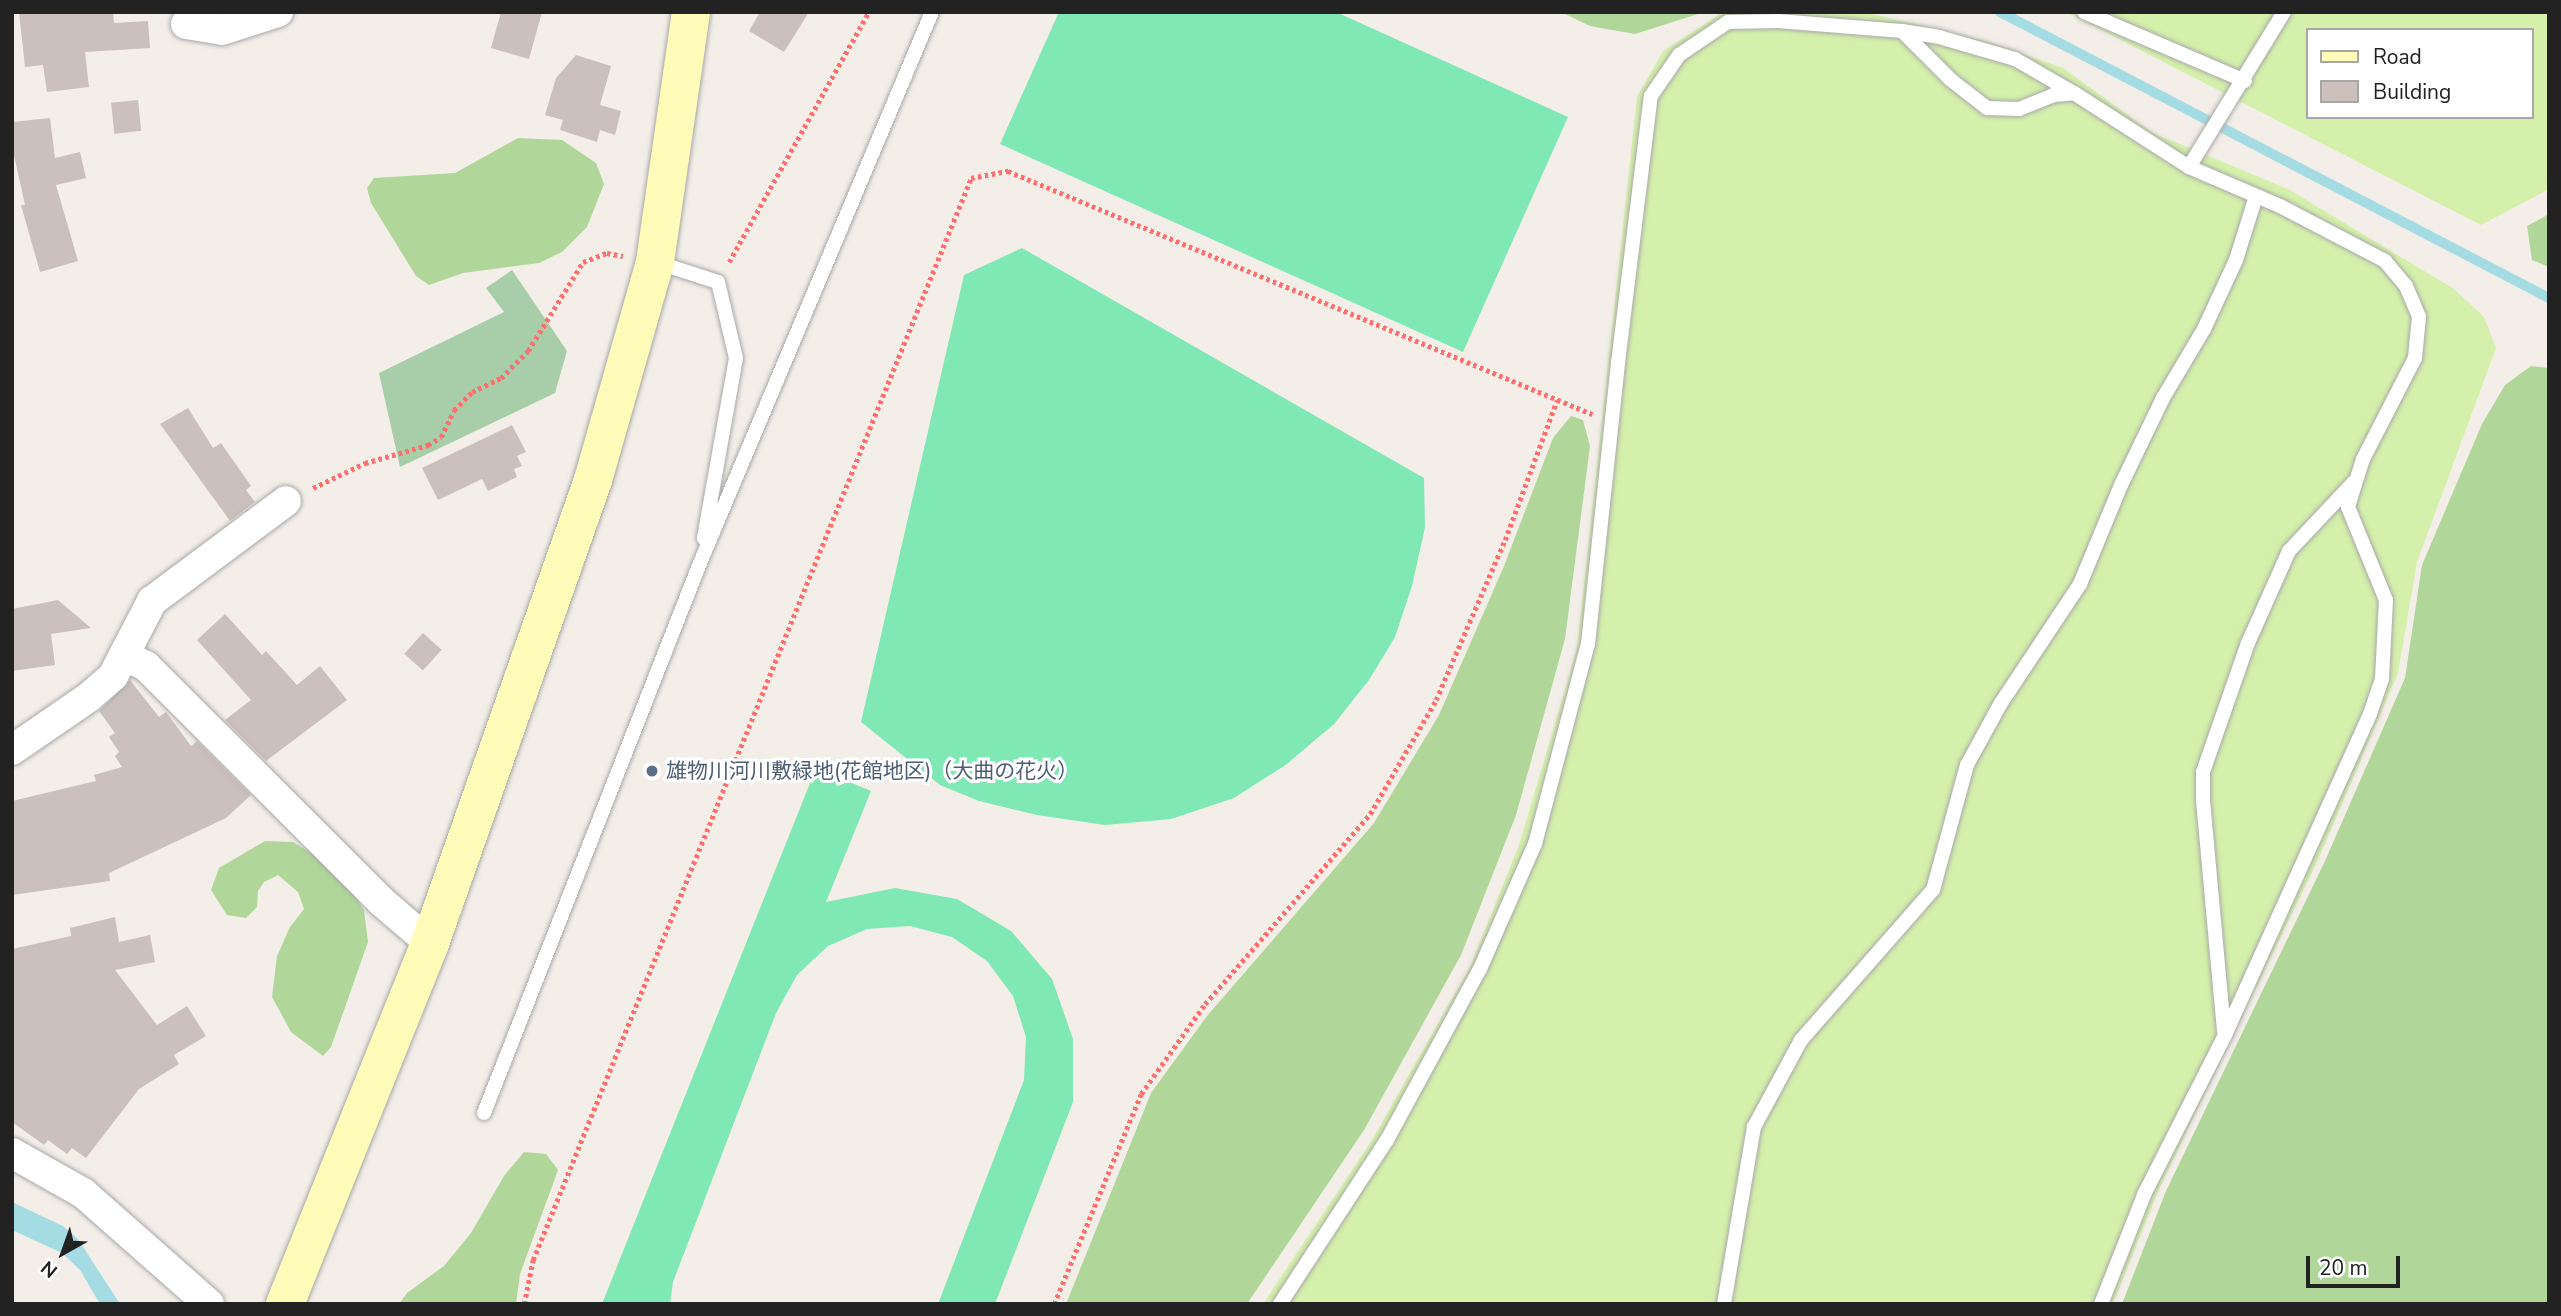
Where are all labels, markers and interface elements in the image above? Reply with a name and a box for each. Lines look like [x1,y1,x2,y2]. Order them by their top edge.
legend [2306,28,2533,119]
text: Road [2373,43,2422,71]
text: Building [2373,78,2451,106]
place label: 雄物川河川敷緑地(花館地区)（大曲の花火） [666,758,1078,784]
marker: 雄物川河川敷緑地(花館地区)（大曲の花火） [644,763,660,779]
north arrow [28,1218,98,1288]
scale bar [2309,1242,2404,1286]
text: 20 m [2319,1254,2368,1282]
text: N [36,1255,63,1284]

